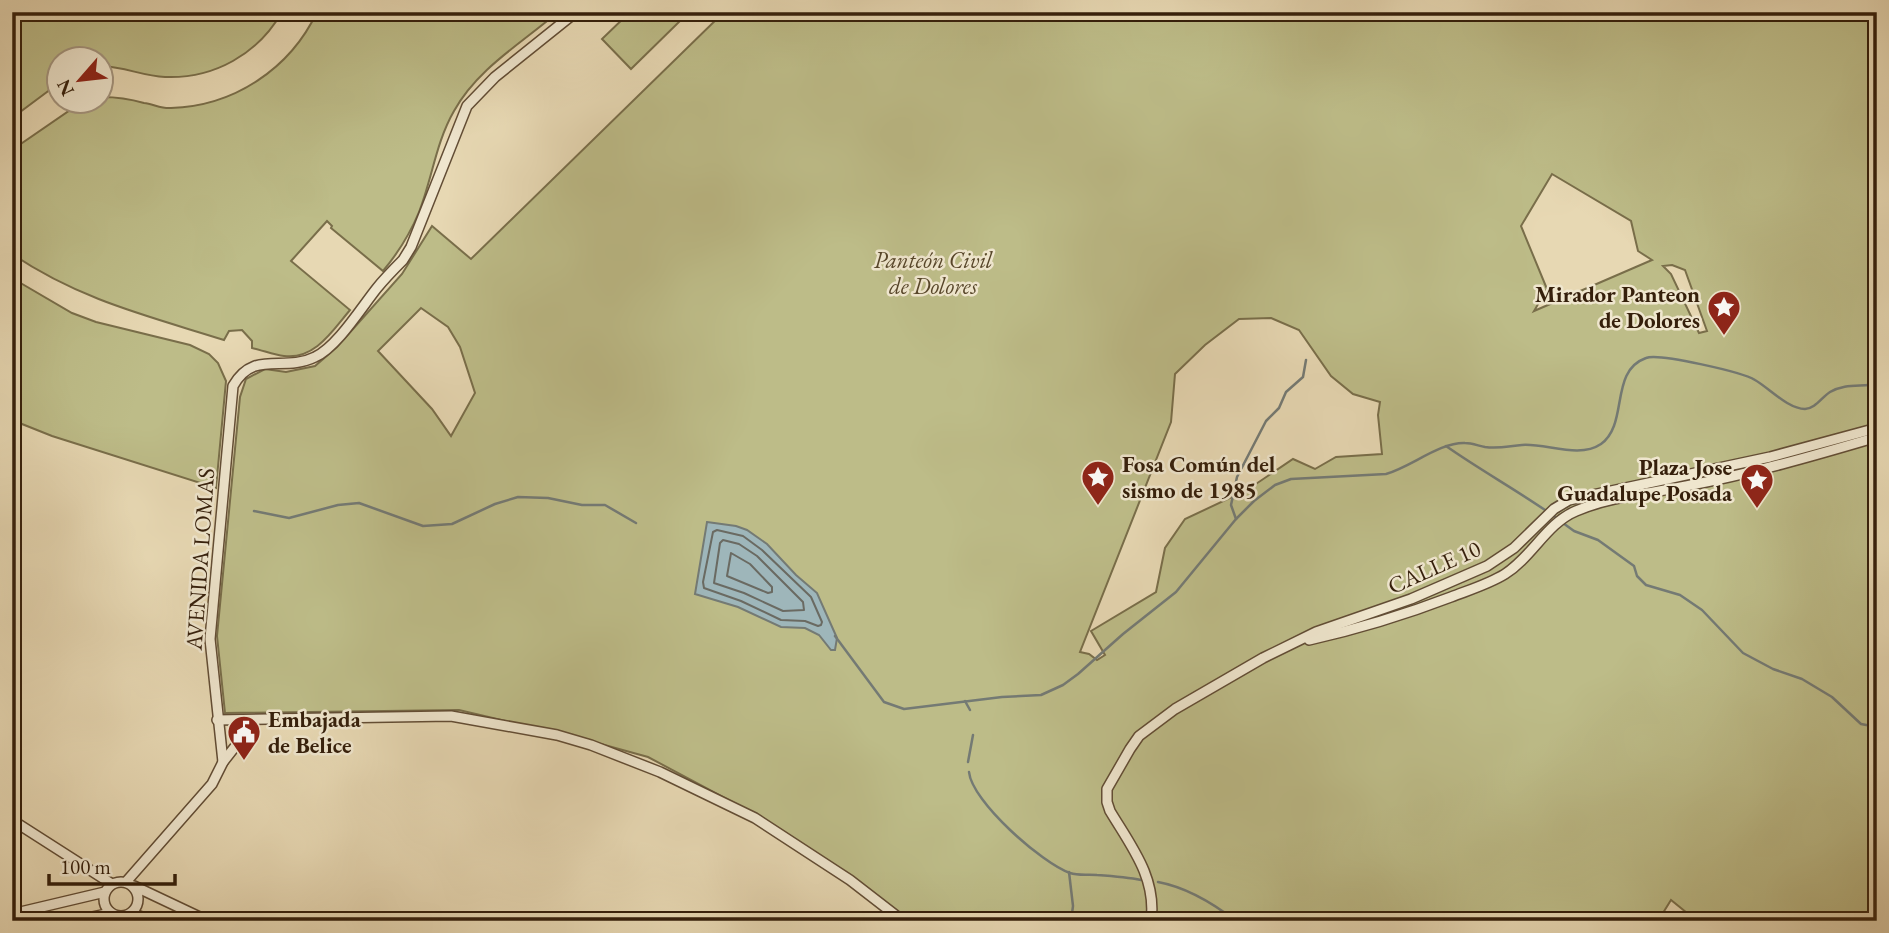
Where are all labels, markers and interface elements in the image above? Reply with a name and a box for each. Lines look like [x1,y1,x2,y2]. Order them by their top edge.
north arrow [46,46,116,116]
text: N [50,75,80,100]
park label: Panteón Civil de Dolores [874,245,993,301]
place label: Mirador Panteon de Dolores [1535,279,1700,335]
place icon: Mirador Panteon de Dolores [1705,288,1743,337]
place label: Fosa Común del sismo de 1985 [1122,449,1276,505]
place label: Plaza Jose Guadalupe Posada [1557,452,1733,508]
place icon: Fosa Común del sismo de 1985 [1079,458,1117,507]
place icon: Plaza Jose Guadalupe Posada [1738,461,1776,510]
street label: AVENIDA LOMAS [179,467,221,652]
street label: CALLE 10 [1383,533,1485,601]
place label: Embajada de Belice [268,704,362,760]
public building icon: Embajada de Belice [225,713,263,762]
scale bar [49,842,175,886]
text: 100 m [60,853,111,880]

